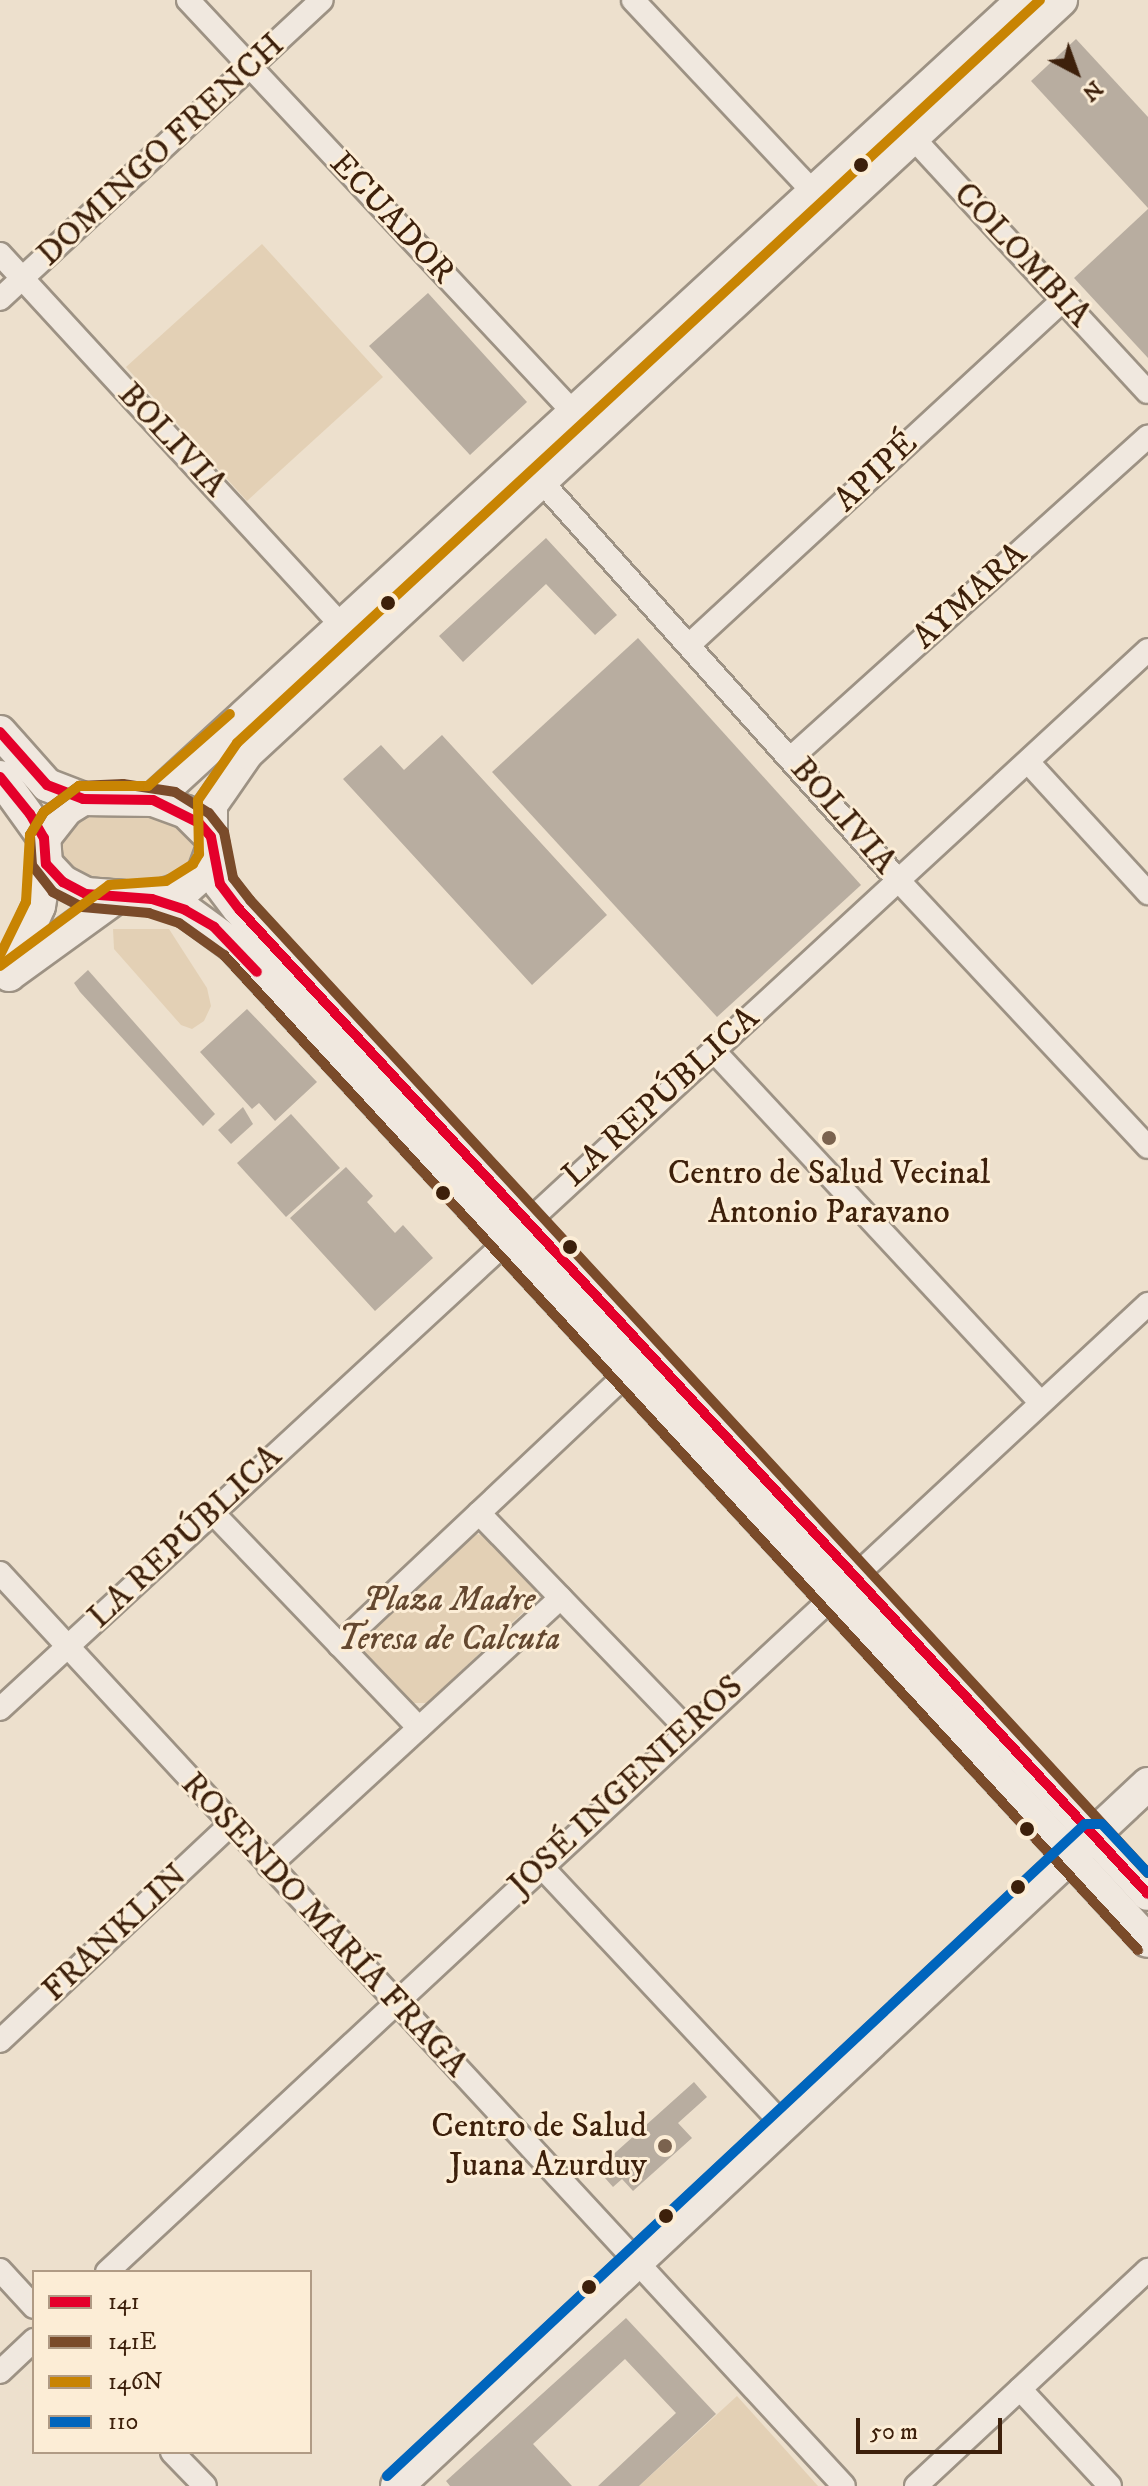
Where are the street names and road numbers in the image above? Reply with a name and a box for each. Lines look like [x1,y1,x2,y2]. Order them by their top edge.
street label: DOMINGO FRENCH [29,25,293,275]
street label: ECUADOR [321,144,463,292]
street label: COLOMBIA [945,174,1099,336]
street label: BOLIVIA [109,375,235,505]
street label: APIPÉ [826,423,926,521]
street label: AYMARA [905,534,1035,658]
street label: BOLIVIA [781,749,905,883]
street label: LA REPÚBLICA [554,998,768,1196]
street label: LA REPÚBLICA [79,1437,291,1637]
street label: JOSÉ INGENIEROS [500,1667,752,1905]
street label: ROSENDO MARÍA FRAGA [172,1764,476,2086]
street label: FRANKLIN [34,1856,196,2010]

